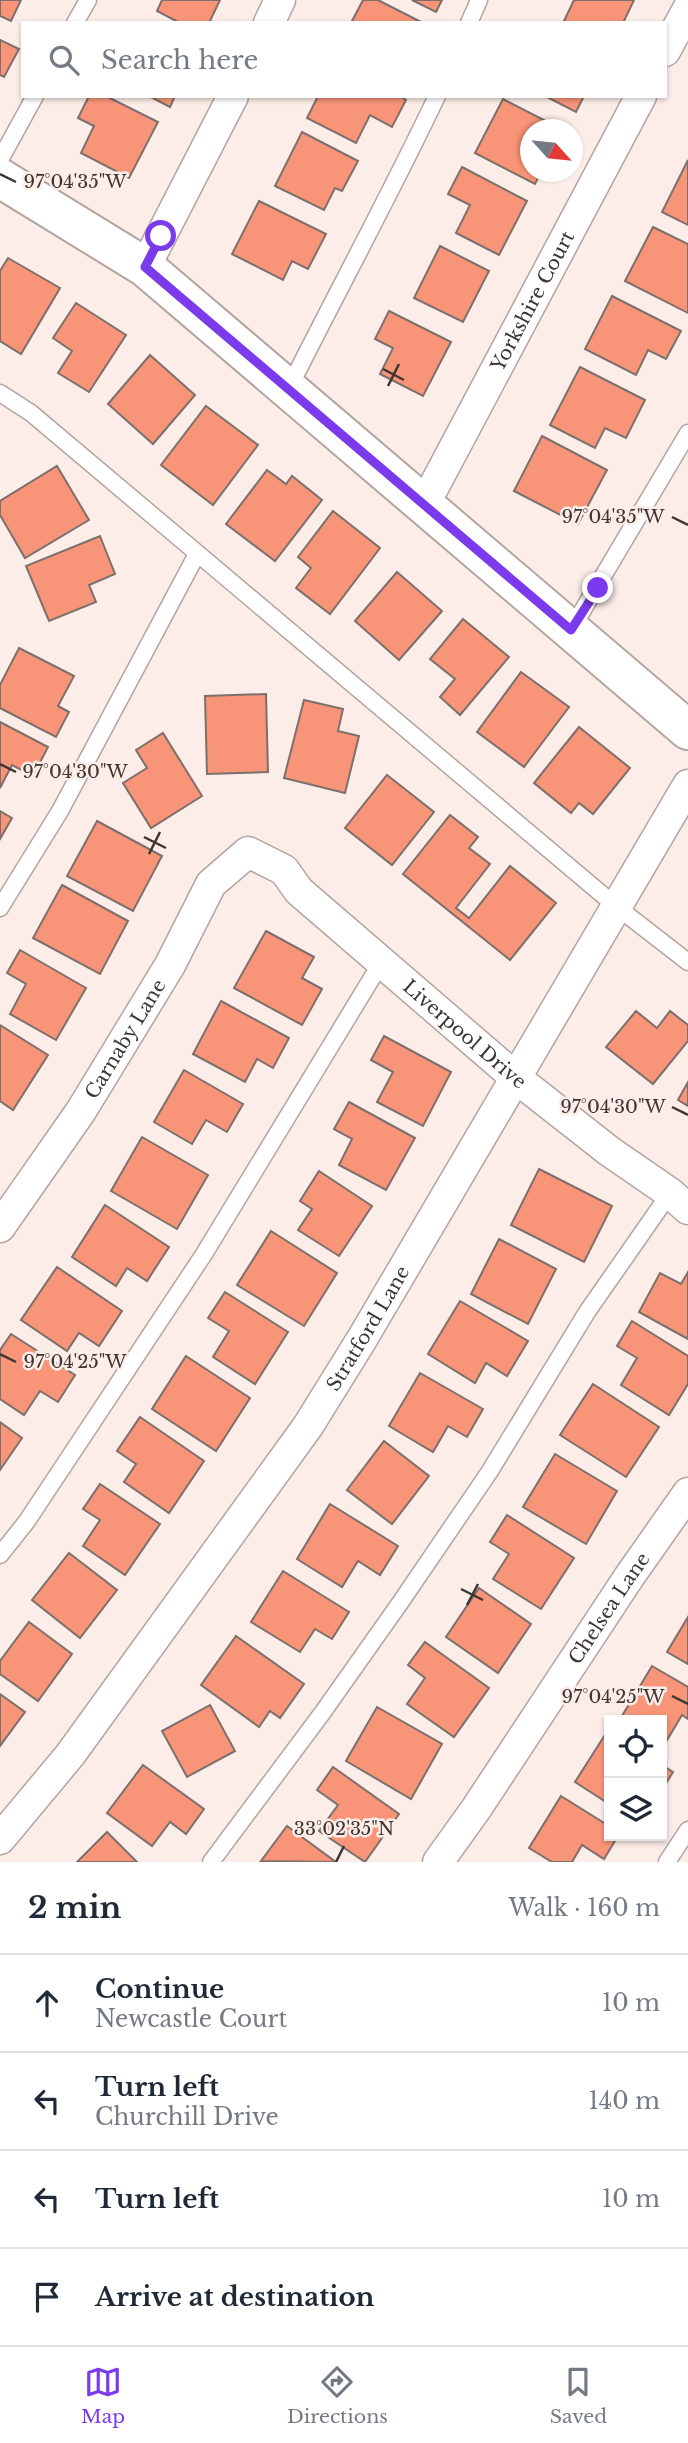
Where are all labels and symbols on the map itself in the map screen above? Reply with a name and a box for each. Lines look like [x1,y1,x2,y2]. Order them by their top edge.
north arrow [520,119,583,182]
text: 97°04'35"W [24,171,127,193]
route start [145,220,176,251]
street label: Yorkshire Court [486,226,580,376]
text: 97°04'35"W [562,506,665,528]
route end [582,572,613,603]
text: 97°04'30"W [22,761,129,783]
street label: Carnaby Lane [80,975,171,1103]
street label: Liverpool Drive [398,975,531,1094]
text: 97°04'30"W [560,1096,667,1118]
street label: Stratford Lane [322,1262,414,1395]
text: 97°04'25"W [24,1351,127,1373]
street label: Chelsea Lane [564,1548,655,1668]
text: 97°04'25"W [562,1686,665,1708]
text: 33°02'35"N [294,1818,394,1840]

